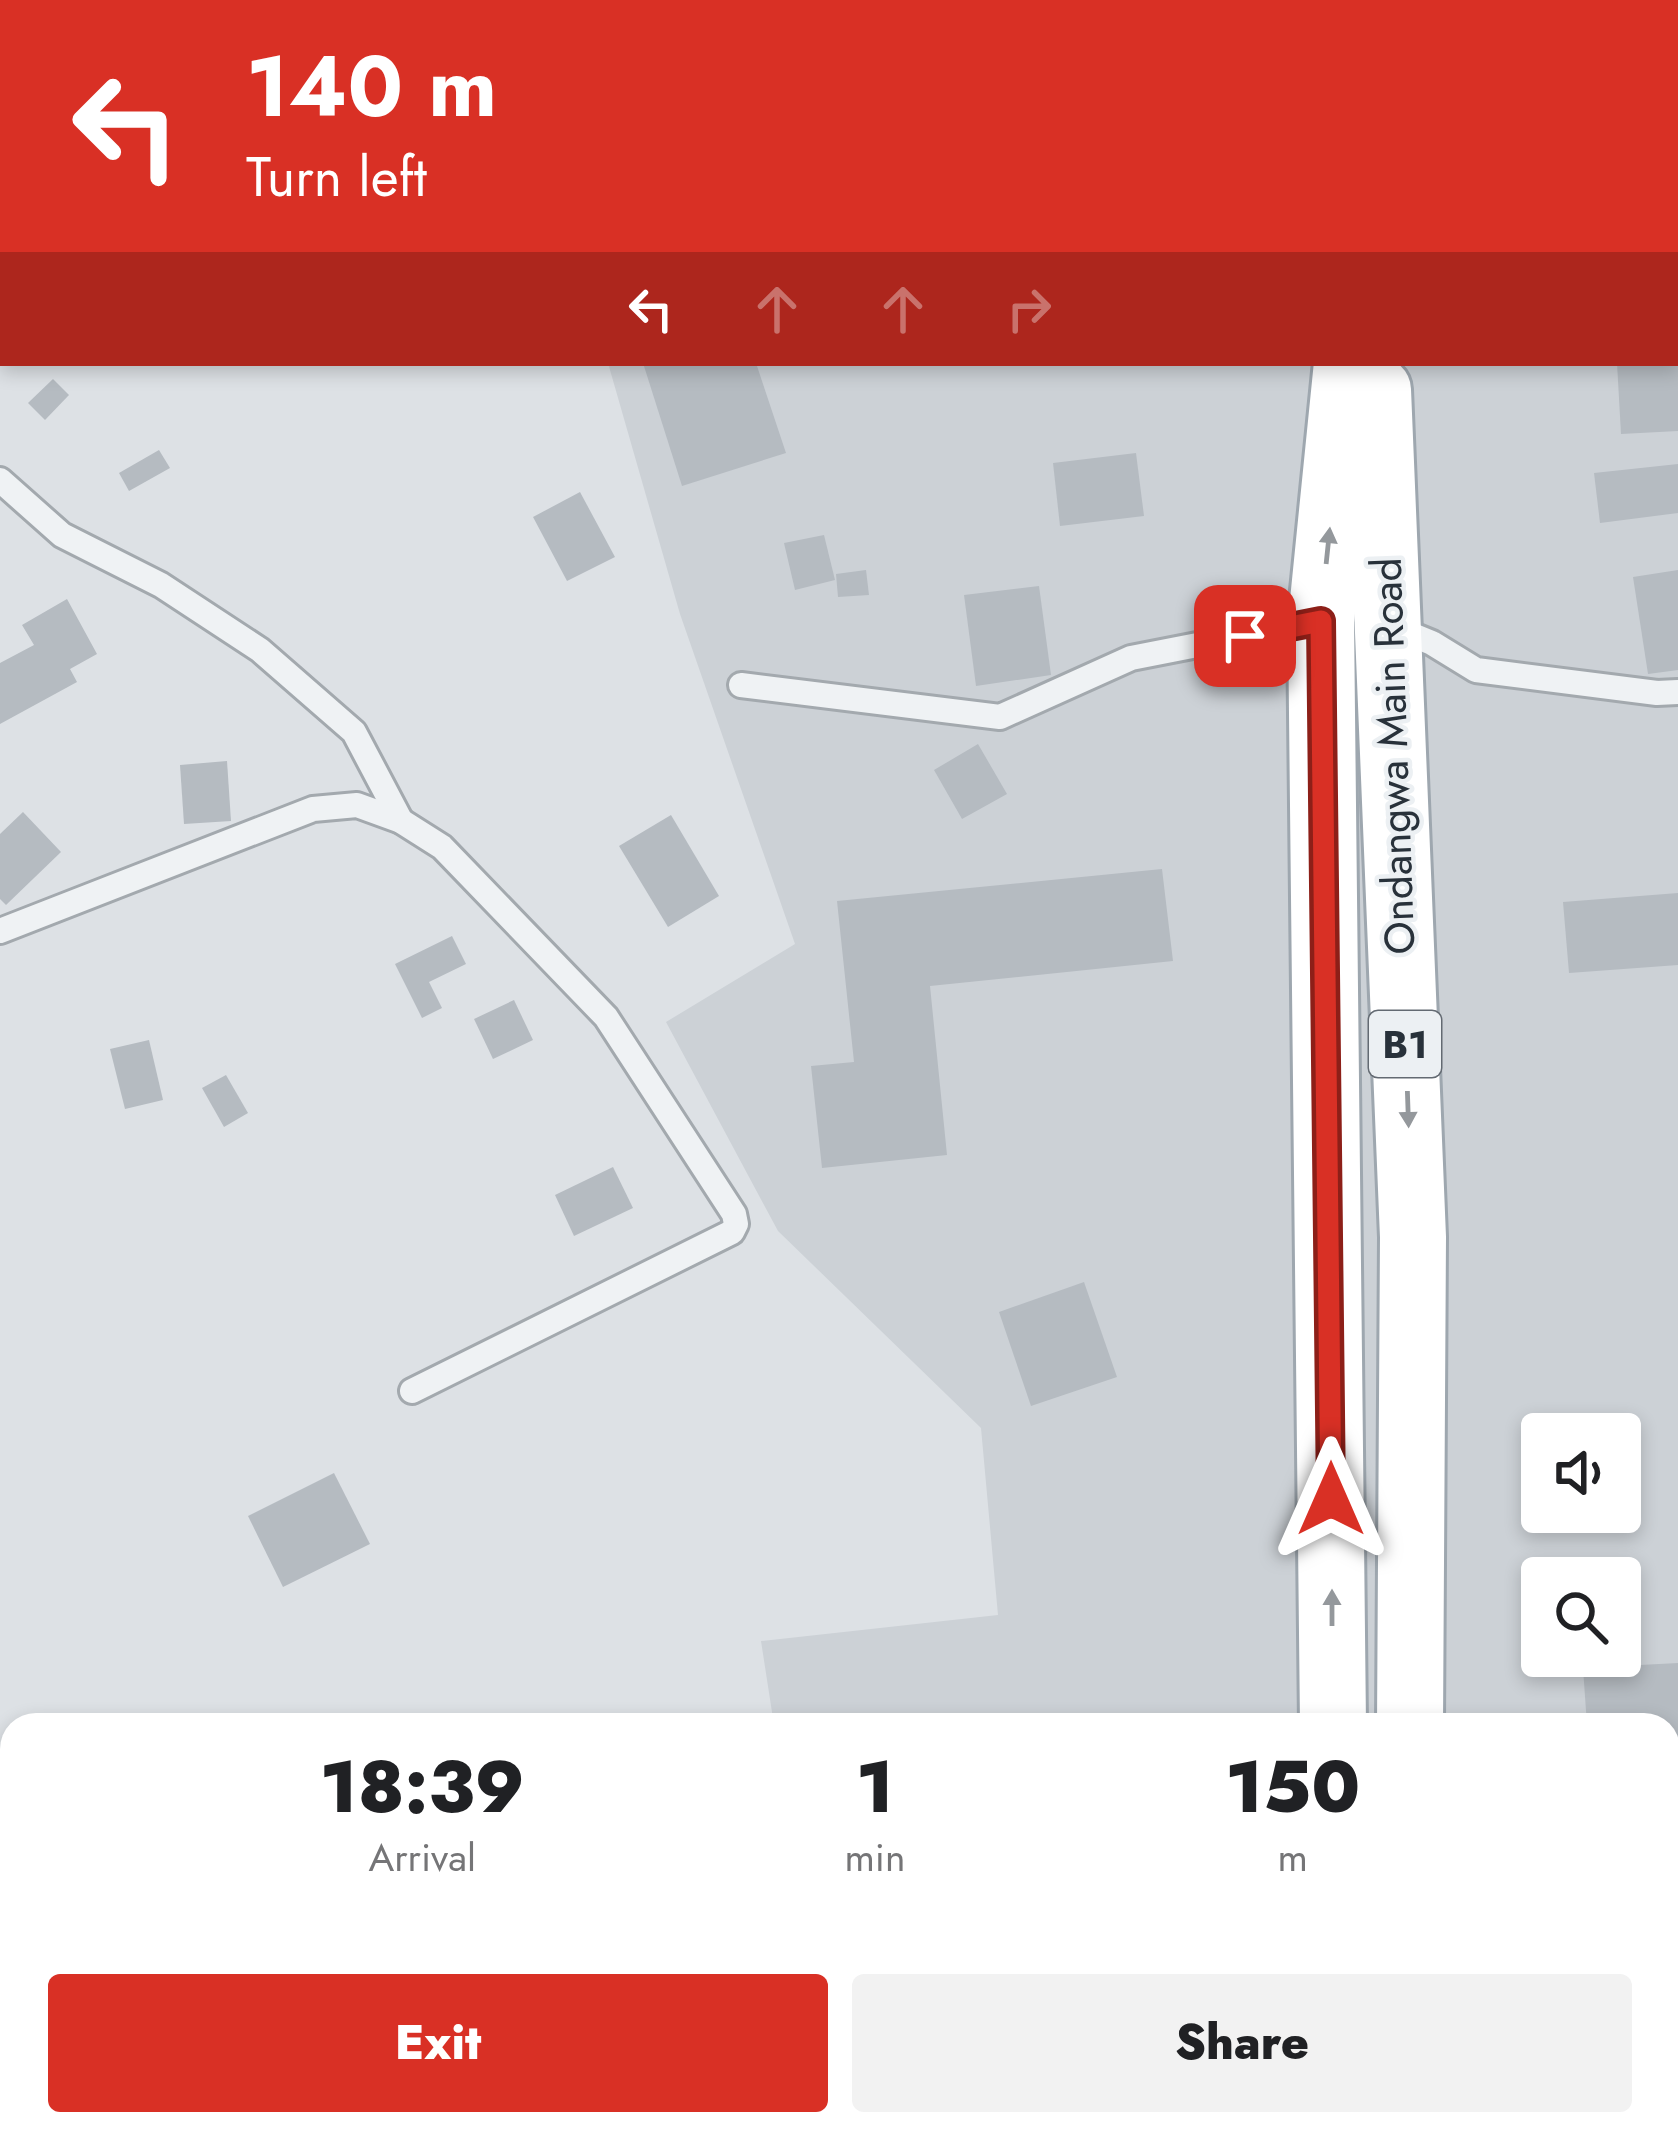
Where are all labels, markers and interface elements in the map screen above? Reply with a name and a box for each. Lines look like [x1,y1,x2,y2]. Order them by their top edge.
text: 140 m [246,26,497,148]
icon: left [48,48,204,204]
text: Turn left [246,138,427,216]
icon: left [618,276,684,342]
icon: ahead [744,276,810,342]
icon: ahead [870,276,936,342]
icon: right [996,276,1062,342]
one-way arrow [1319,527,1338,565]
street label: Ondangwa Main Road [1356,556,1430,956]
pin [1194,585,1296,687]
icon: arrive [1212,603,1278,669]
road number: B1 [1369,1011,1441,1077]
one-way arrow [1399,1091,1418,1129]
map controls [1521,1413,1641,1677]
button: sound [1521,1413,1641,1533]
position arrow [1268,1436,1394,1562]
button: search [1521,1557,1641,1677]
one-way arrow [1322,1588,1342,1626]
text: 18:39 [320,1735,525,1839]
text: 1 [856,1735,894,1839]
text: 150 [1225,1735,1360,1839]
text: Arrival [368,1829,476,1886]
text: min [844,1829,905,1886]
text: m [1278,1829,1308,1886]
button: Exit [48,1974,828,2112]
button: Share [852,1974,1632,2112]

